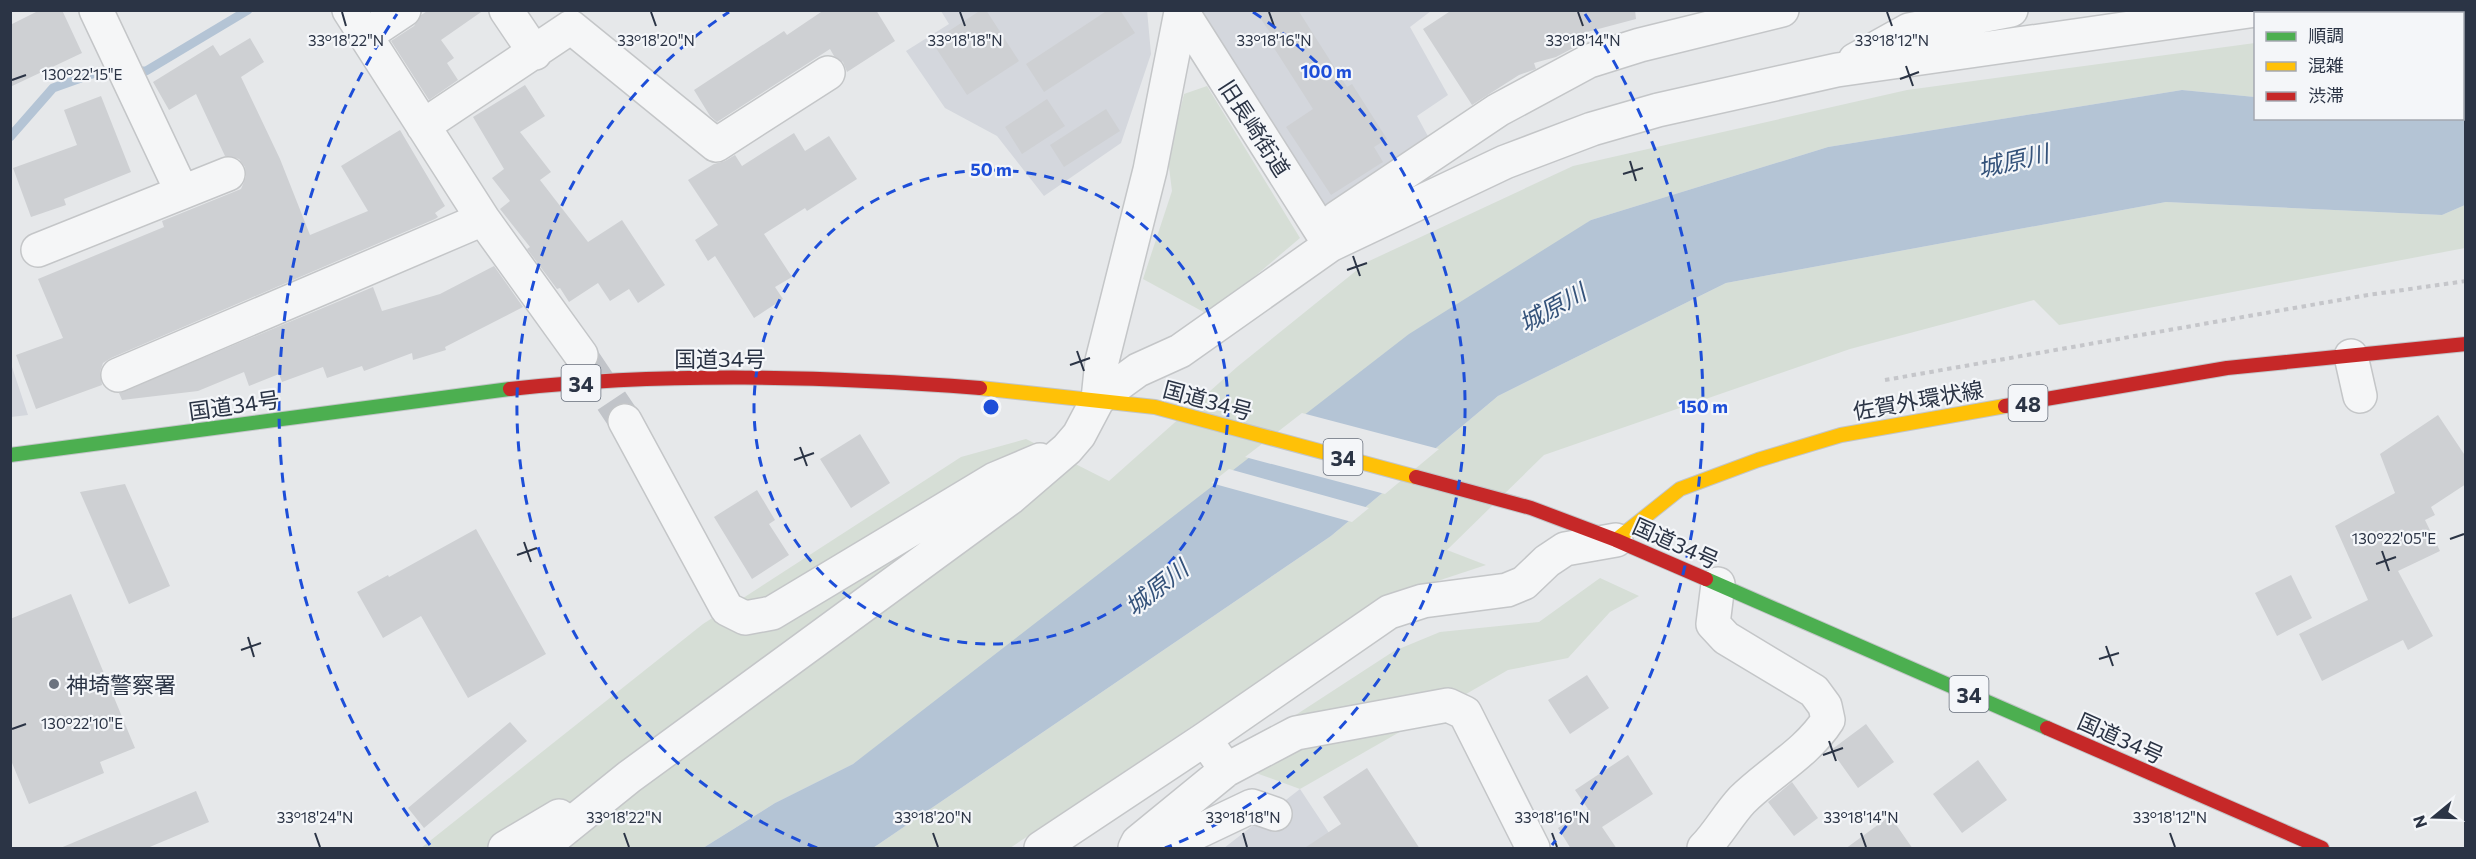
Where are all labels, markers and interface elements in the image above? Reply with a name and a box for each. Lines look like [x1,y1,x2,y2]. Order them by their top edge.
legend [2254,12,2464,120]
text: 順調 [2308,24,2344,46]
text: 33°18'22"N [308,31,384,49]
text: 33°18'20"N [617,31,695,49]
text: 33°18'18"N [927,31,1003,49]
text: 33°18'16"N [1236,31,1312,49]
text: 33°18'14"N [1546,31,1620,49]
text: 33°18'12"N [1855,31,1929,49]
text: 混雑 [2308,54,2344,76]
text: 100 m [1300,60,1352,82]
text: 130°22'15"E [42,65,123,83]
street label: 旧長崎街道 [1214,75,1296,181]
text: 渋滞 [2308,84,2344,106]
water label: 城原川 [1975,137,2054,182]
text: 50 m [970,158,1012,180]
water label: 城原川 [1513,275,1593,337]
street label: 国道34号 [674,345,766,372]
road number: 34 [562,365,600,401]
street label: 国道34号 [1160,375,1256,425]
street label: 佐賀外環状線 [1851,375,1985,425]
street label: 国道34号 [187,385,281,425]
road number: 48 [2008,385,2048,421]
text: 150 m [1678,395,1728,417]
centre of rings [981,397,1001,417]
road number: 34 [1324,439,1362,475]
street label: 国道34号 [1629,512,1723,574]
text: 130°22'05"E [2352,529,2436,547]
water label: 城原川 [1119,552,1196,621]
place label: 神埼警察署 [66,671,176,698]
road number: 34 [1950,676,1988,712]
marker: 神埼警察署 [47,677,61,691]
street label: 国道34号 [2074,707,2168,769]
text: 130°22'10"E [41,714,123,732]
north arrow [2404,787,2464,847]
text: 33°18'24"N [277,808,353,826]
text: 33°18'22"N [586,808,662,826]
text: 33°18'20"N [894,808,972,826]
text: 33°18'18"N [1205,808,1281,826]
text: 33°18'16"N [1514,808,1590,826]
text: 33°18'14"N [1824,808,1898,826]
text: 33°18'12"N [2133,808,2207,826]
text: N [2408,813,2430,831]

